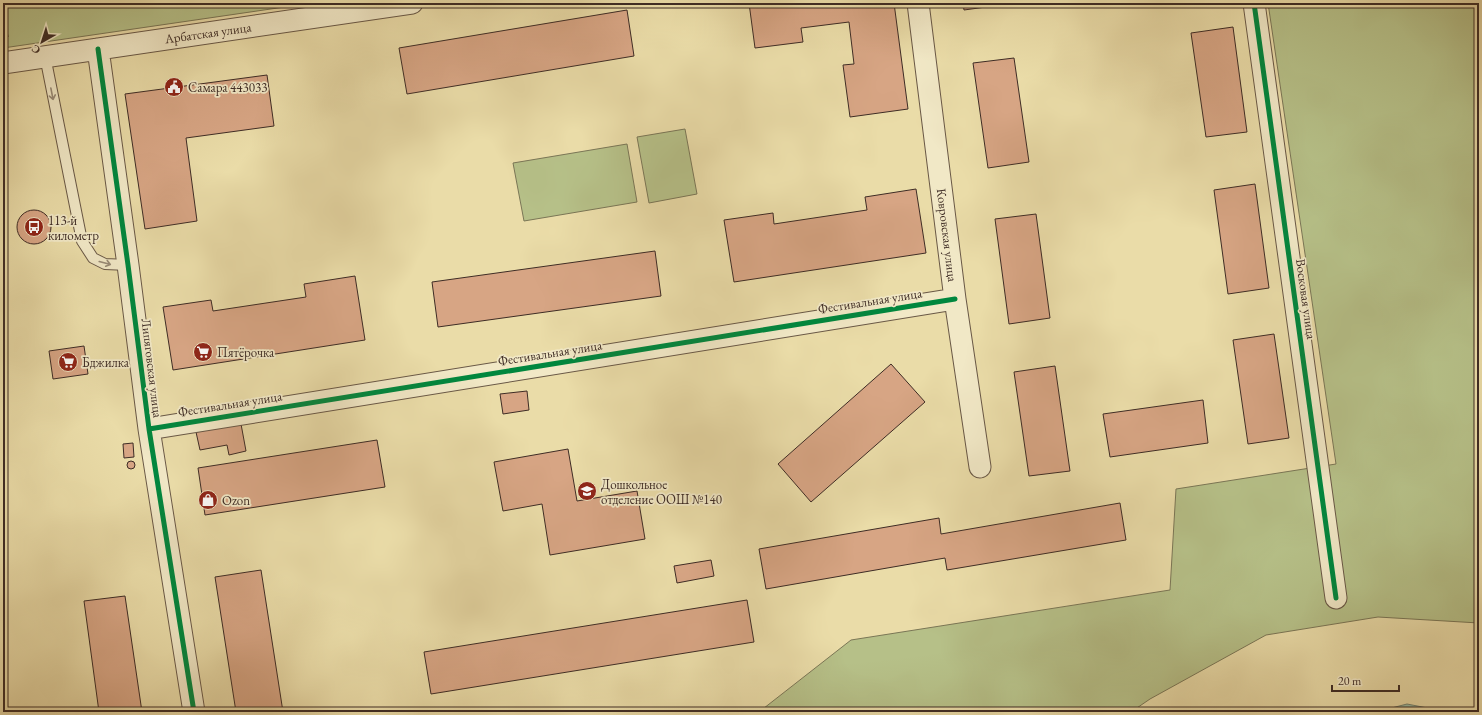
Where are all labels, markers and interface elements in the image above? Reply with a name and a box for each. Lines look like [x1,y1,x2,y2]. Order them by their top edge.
street label: Арбатская улица [163,18,253,48]
north arrow [22,22,62,62]
text: С [28,42,43,58]
public building icon: Самара 443033 [163,76,185,98]
place label: Самара 443033 [188,79,267,96]
one-way arrow [49,87,57,100]
street label: Ковровская улица [933,187,961,284]
place label: 113-й километр [48,212,99,244]
bus stop icon: 113-й километр [23,216,45,238]
street label: Восковая улица [1292,258,1320,341]
one-way arrow [98,259,111,267]
street label: Фестивальная улица [817,284,924,318]
street label: Липяговская улица [137,317,167,420]
street label: Фестивальная улица [497,336,604,370]
supermarket icon: Пятёрочка [192,341,214,363]
place label: Пятёрочка [217,344,275,361]
supermarket icon: Бджилка [57,351,79,373]
place label: Бджилка [82,354,130,371]
street label: Фестивальная улица [177,387,284,421]
place label: Дошкольное отделение ООШ №140 [601,476,722,508]
school or university icon: Дошкольное отделение ООШ №140 [576,480,598,502]
shop icon: Ozon [197,489,219,511]
place label: Ozon [222,492,250,509]
scale bar [1332,667,1399,693]
text: 20 m [1338,673,1362,689]

